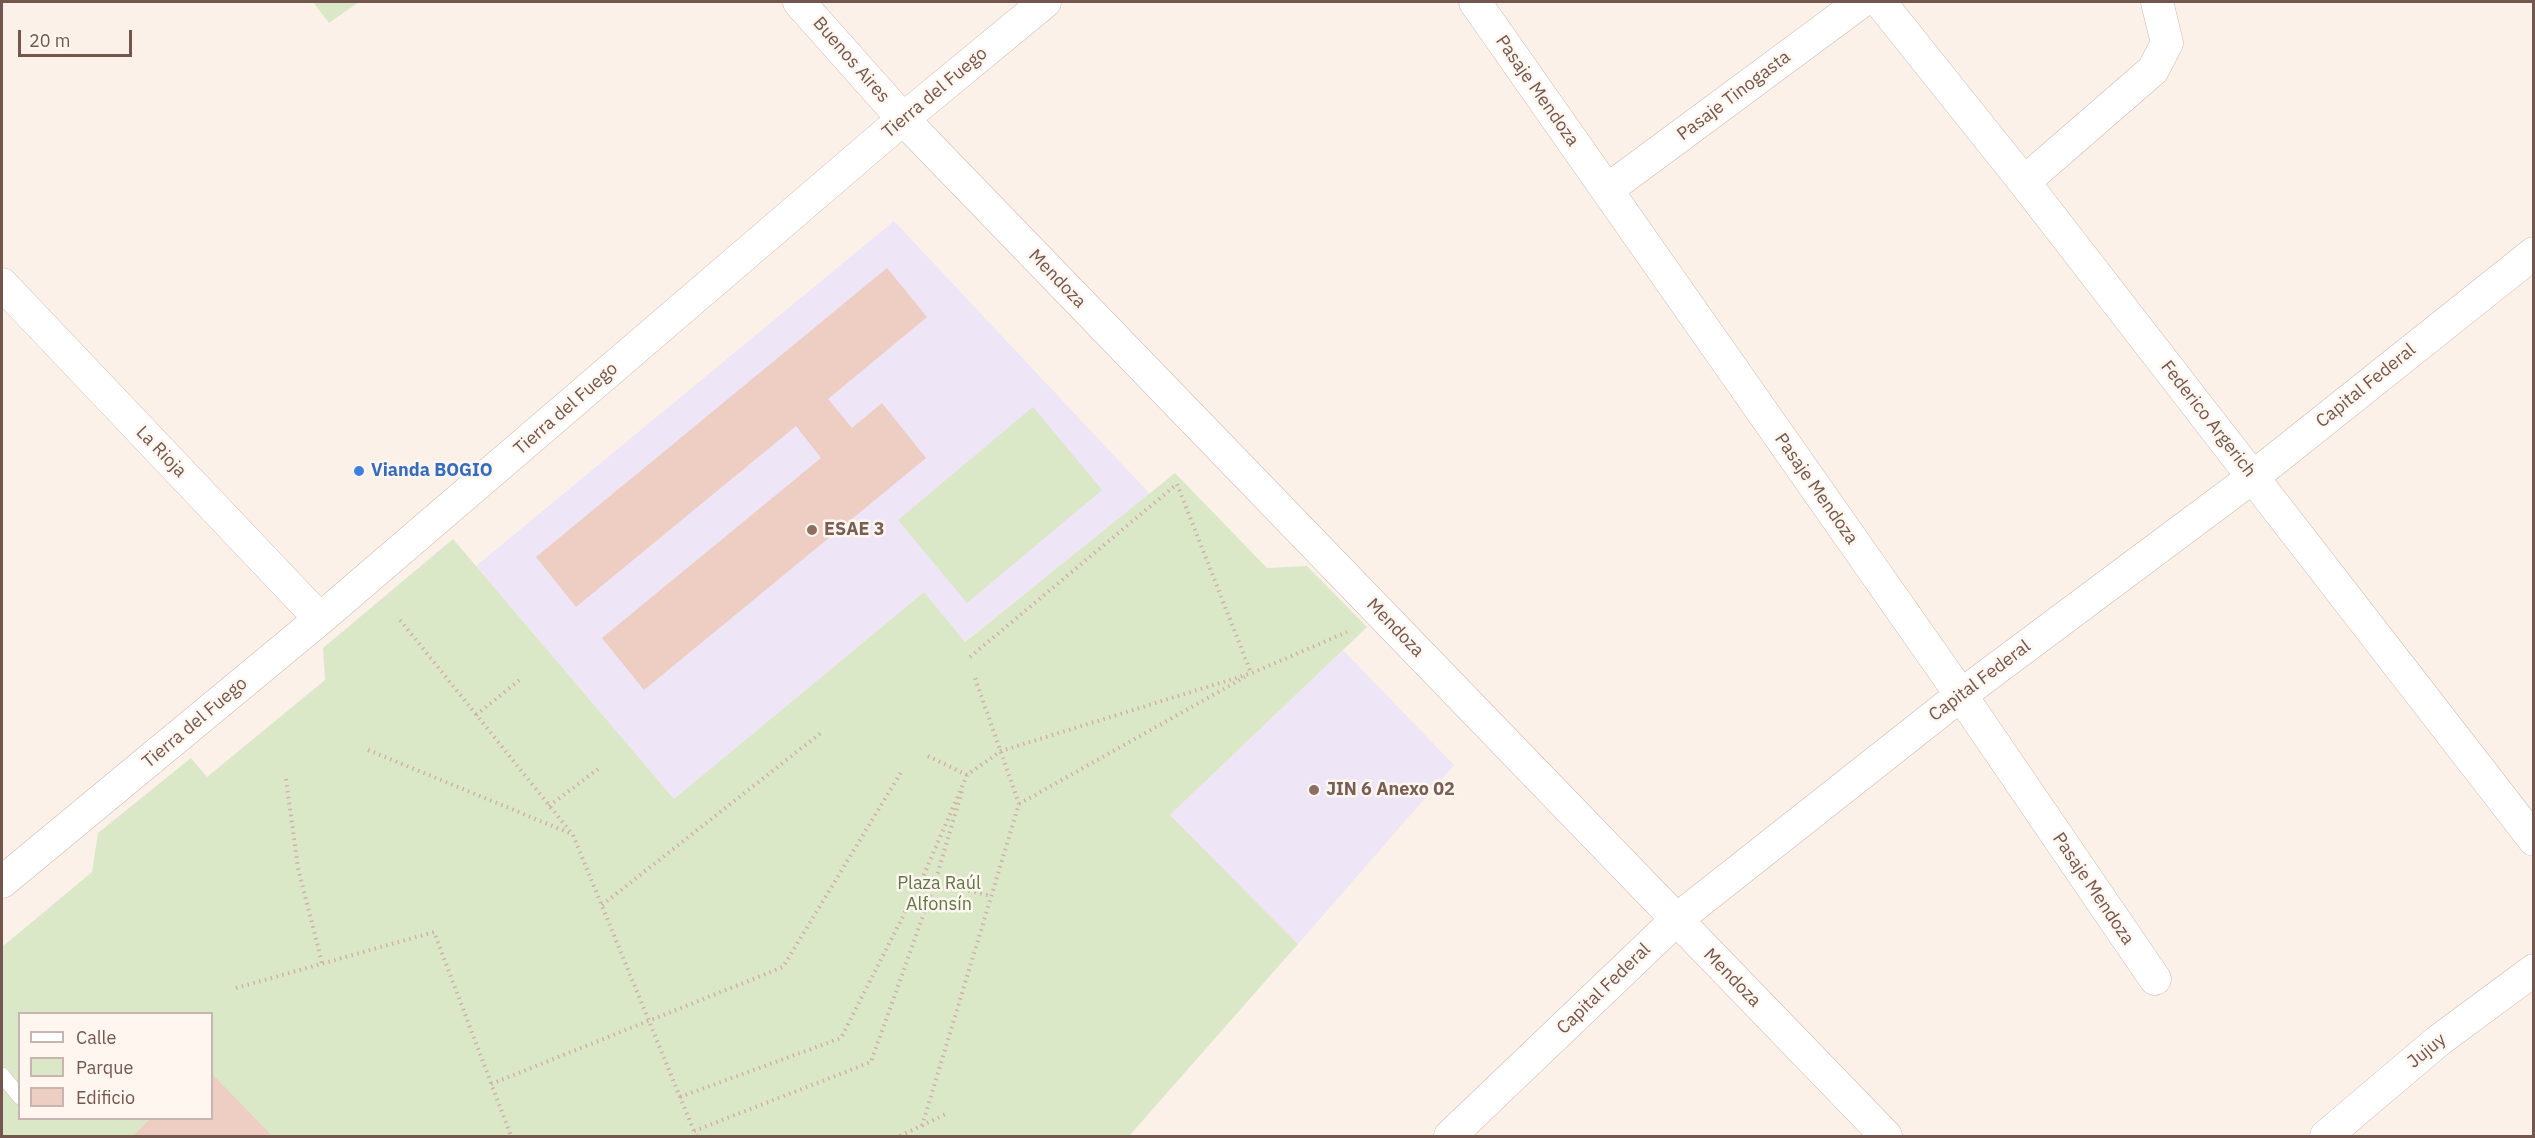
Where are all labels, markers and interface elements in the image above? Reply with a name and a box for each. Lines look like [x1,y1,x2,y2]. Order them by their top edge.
street label: Buenos Aires [808,13,894,107]
scale bar [21,18,135,56]
text: 20 m [29,29,71,52]
street label: Pasaje Mendoza [1491,31,1583,151]
street label: Tierra del Fuego [878,43,992,143]
street label: Pasaje Tinogasta [1673,46,1795,146]
street label: Mendoza [1024,245,1090,313]
street label: Capital Federal [2312,339,2420,433]
street label: Federico Argerich [2156,357,2260,481]
street label: Tierra del Fuego [510,358,622,460]
street label: La Rioja [131,422,191,482]
street label: Pasaje Mendoza [1770,429,1862,549]
place label: Vianda BOGIO [371,460,493,482]
marker: Vianda BOGIO [352,464,366,478]
place label: ESAE 3 [824,519,884,541]
marker: ESAE 3 [805,523,819,537]
street label: Mendoza [1362,594,1428,662]
street label: Capital Federal [1925,636,2035,726]
street label: Tierra del Fuego [138,673,252,773]
place label: JIN 6 Anexo 02 [1326,779,1455,801]
marker: JIN 6 Anexo 02 [1307,783,1321,797]
street label: Pasaje Mendoza [2048,829,2138,949]
park label: Plaza Raúl Alfonsín [897,873,981,916]
street label: Capital Federal [1553,939,1655,1039]
street label: Mendoza [1699,944,1765,1012]
legend [18,1012,213,1120]
text: Calle [76,1026,116,1049]
street label: Jujuy [2403,1029,2451,1073]
text: Parque [76,1056,133,1079]
text: Edificio [76,1086,135,1109]

